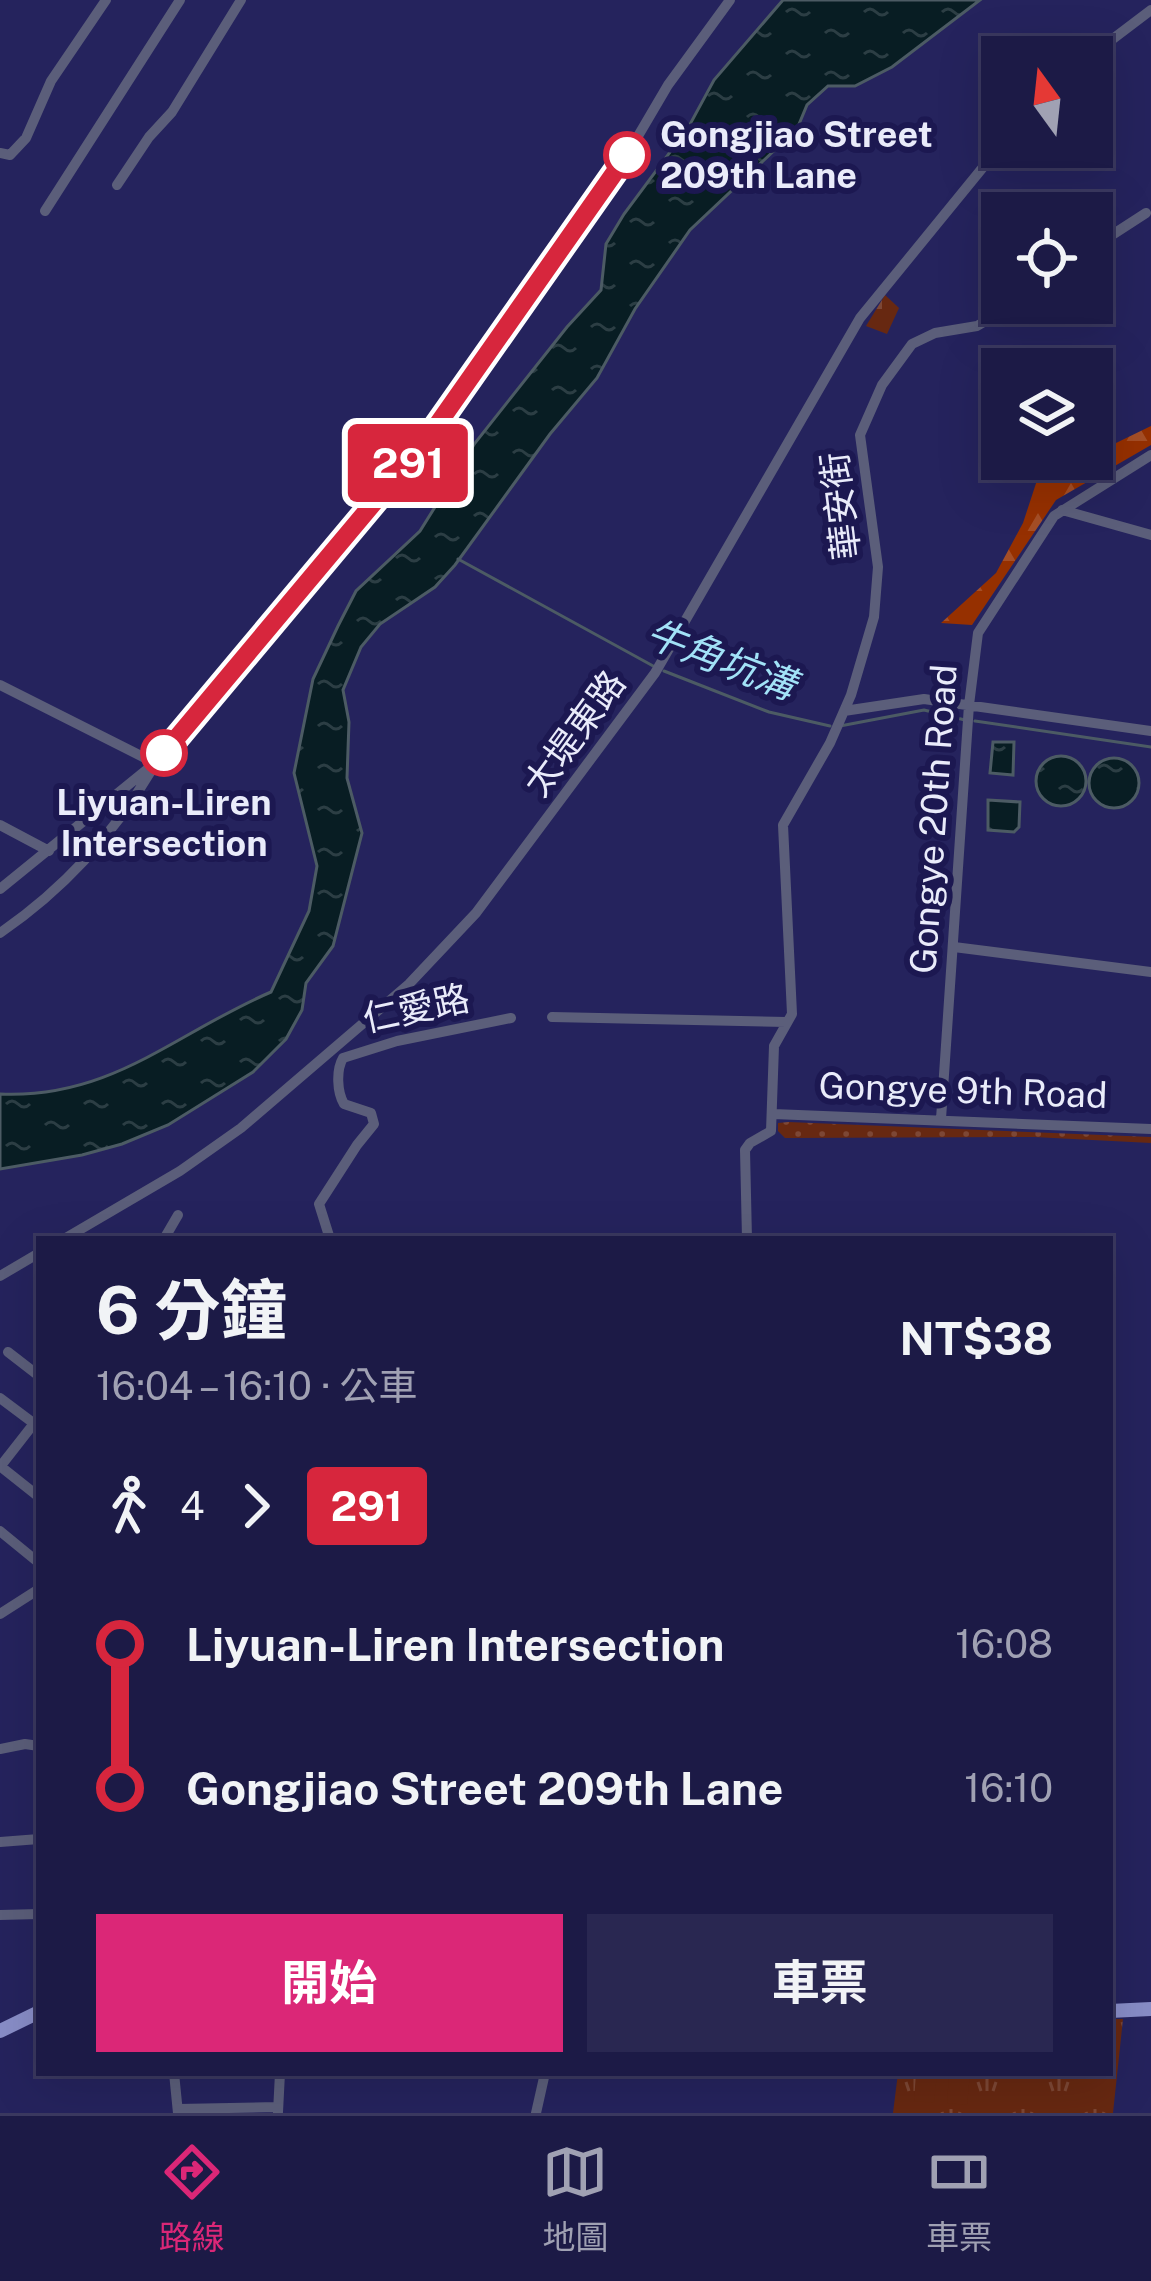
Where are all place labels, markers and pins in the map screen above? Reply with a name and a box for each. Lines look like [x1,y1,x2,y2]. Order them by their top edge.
place label: Gongjiao Street 209th Lane [660,113,933,196]
marker: Gongjiao Street 209th Lane [605,133,649,177]
marker: Liyuan-Liren Intersection [142,731,186,775]
place label: Liyuan-Liren Intersection [56,781,272,864]

